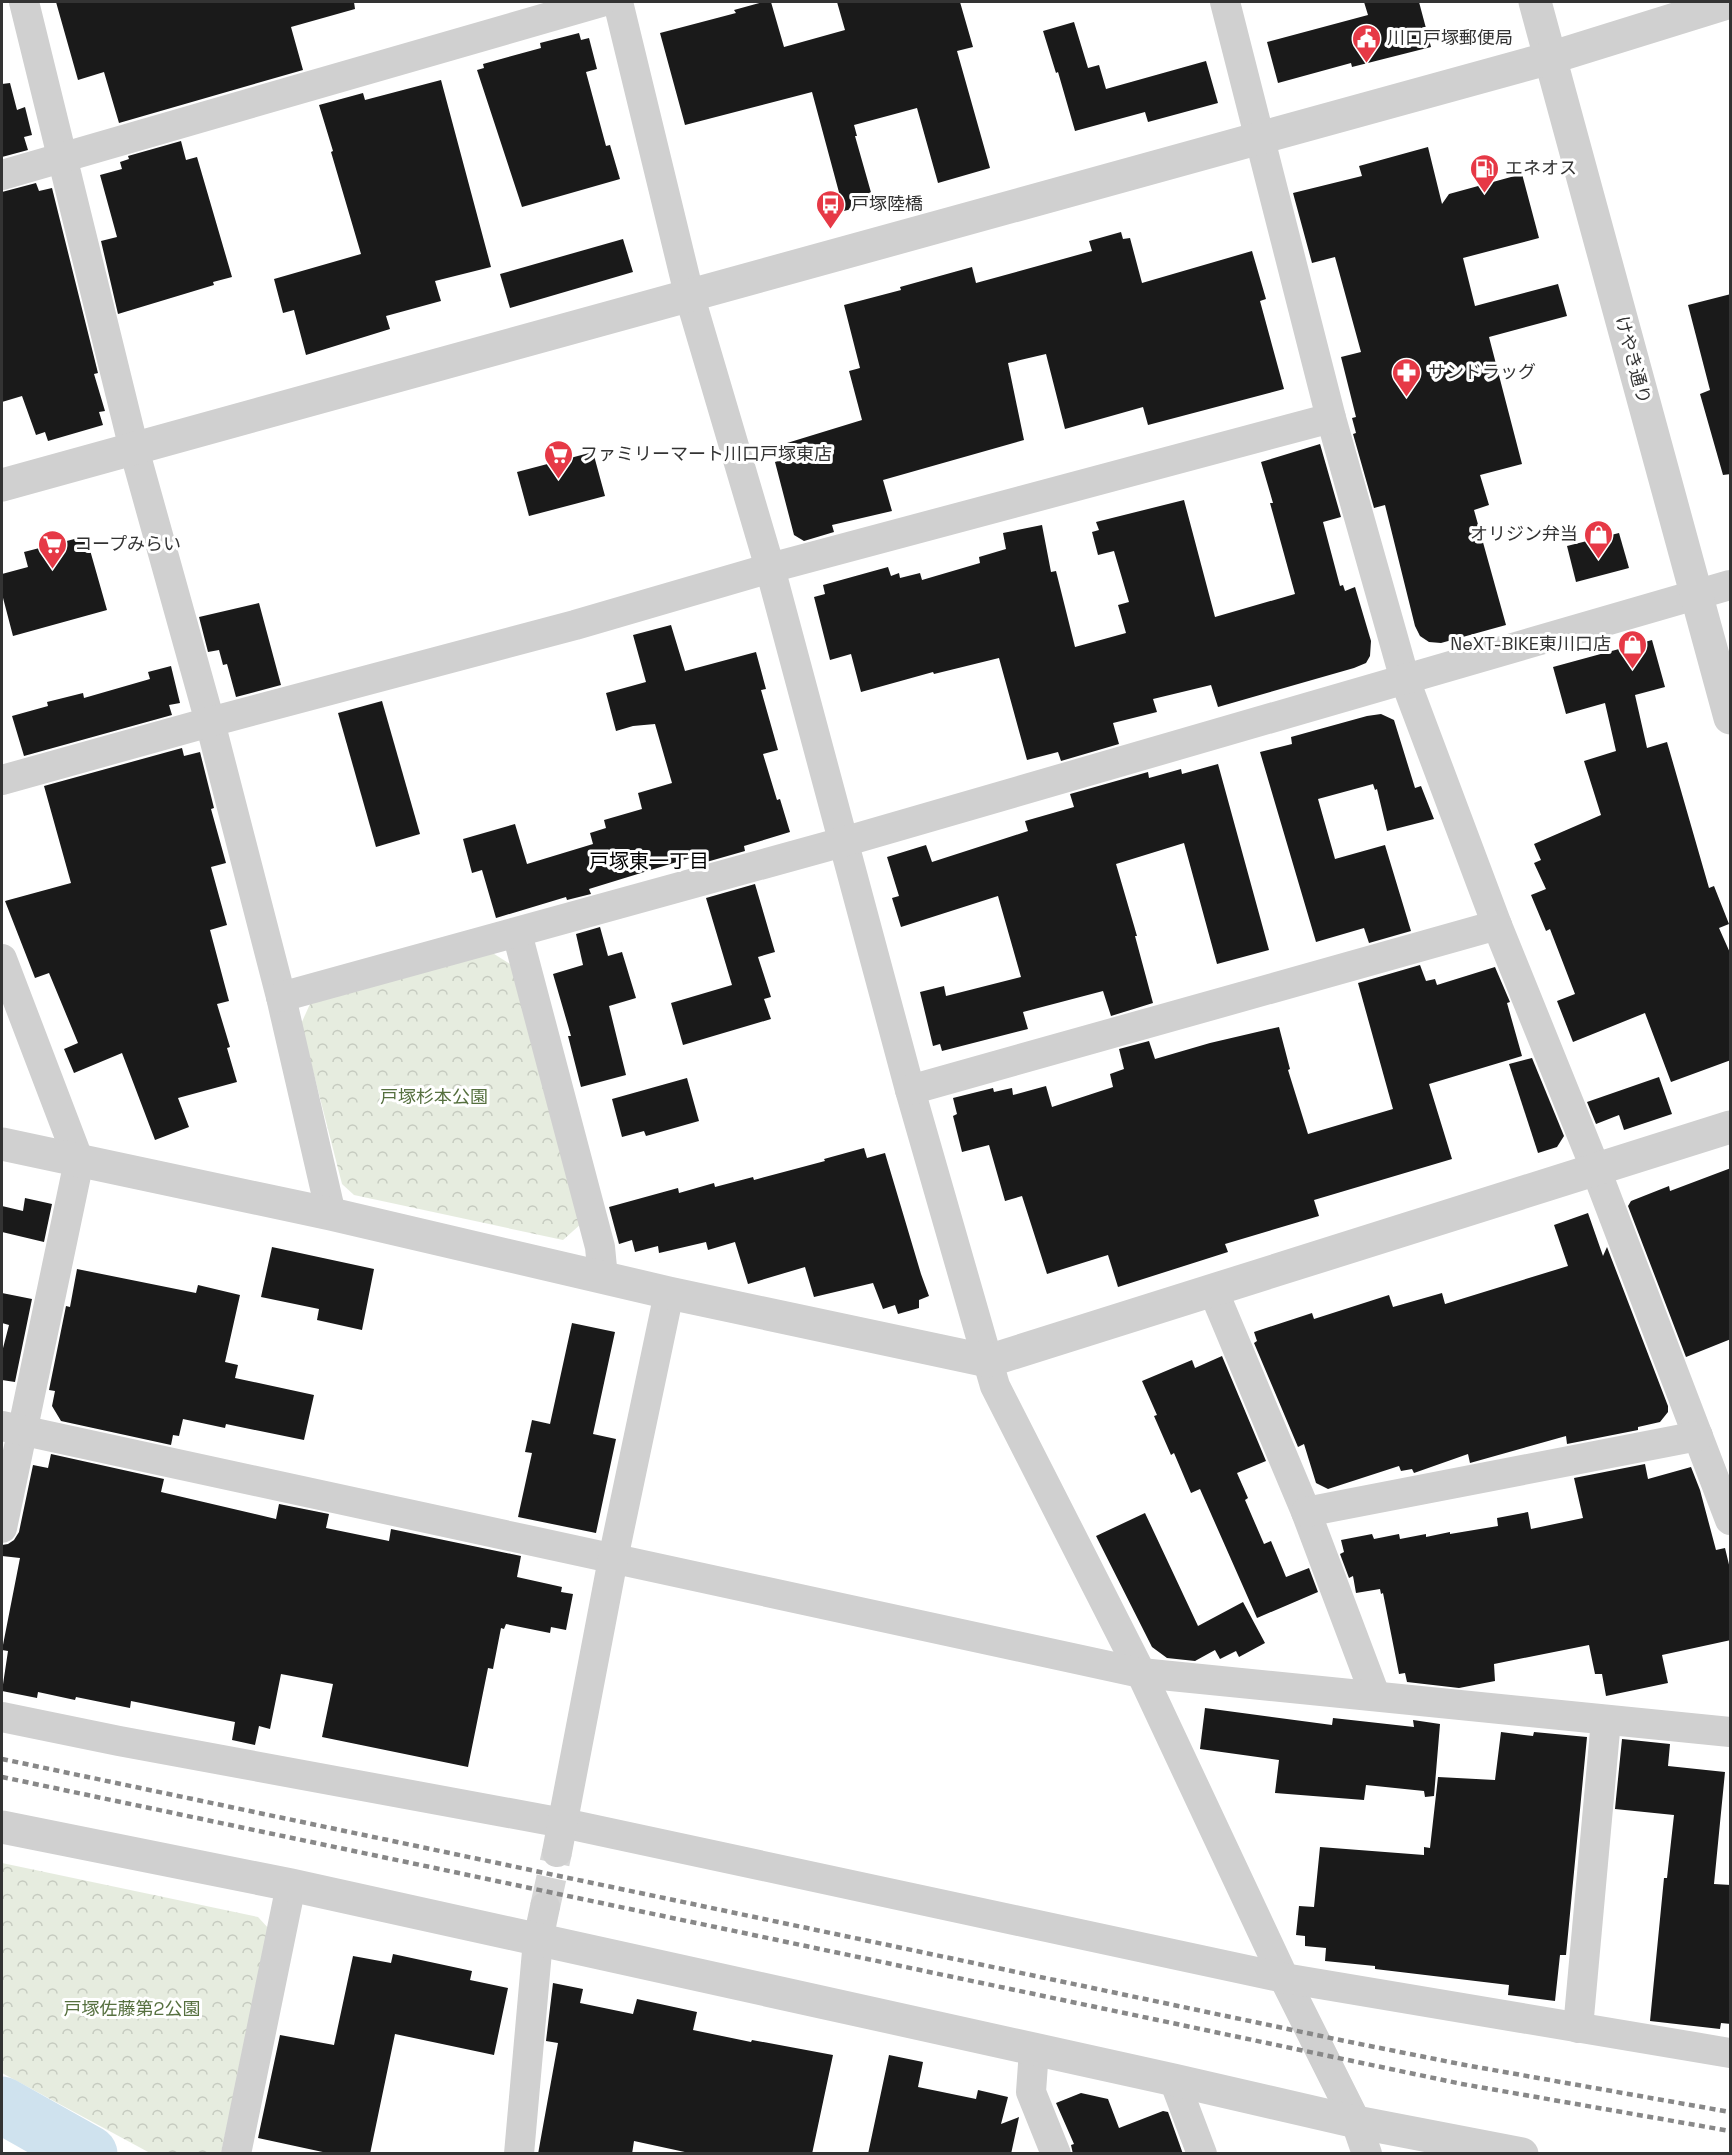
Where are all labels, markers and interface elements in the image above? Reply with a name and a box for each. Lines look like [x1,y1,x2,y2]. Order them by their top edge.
public building icon: 川口戸塚郵便局 [1350,22,1382,64]
place label: 川口戸塚郵便局 [1387,26,1513,49]
fuel station icon: エネオス [1468,152,1500,194]
place label: エネオス [1505,156,1577,179]
bus stop icon: 戸塚陸橋 [814,188,846,230]
place label: 戸塚陸橋 [851,192,923,215]
street label: けやき通り [1611,313,1656,406]
pharmacy icon: サンドラッグ [1391,356,1423,398]
place label: サンドラッグ [1428,360,1536,383]
supermarket icon: ファミリーマート川口戸塚東店 [543,438,575,480]
place label: ファミリーマート川口戸塚東店 [580,442,832,465]
shop icon: オリジン弁当 [1583,518,1615,560]
place label: オリジン弁当 [1470,522,1578,545]
supermarket icon: コープみらい [37,528,69,570]
place label: コープみらい [74,532,181,555]
shop icon: NeXT-BIKE東川口店 [1616,628,1648,670]
place label: NeXT-BIKE東川口店 [1450,632,1611,655]
district label: 戸塚東一丁目 [589,848,709,874]
park label: 戸塚杉本公園 [380,1085,488,1108]
park label: 戸塚佐藤第2公園 [64,1997,200,2020]

